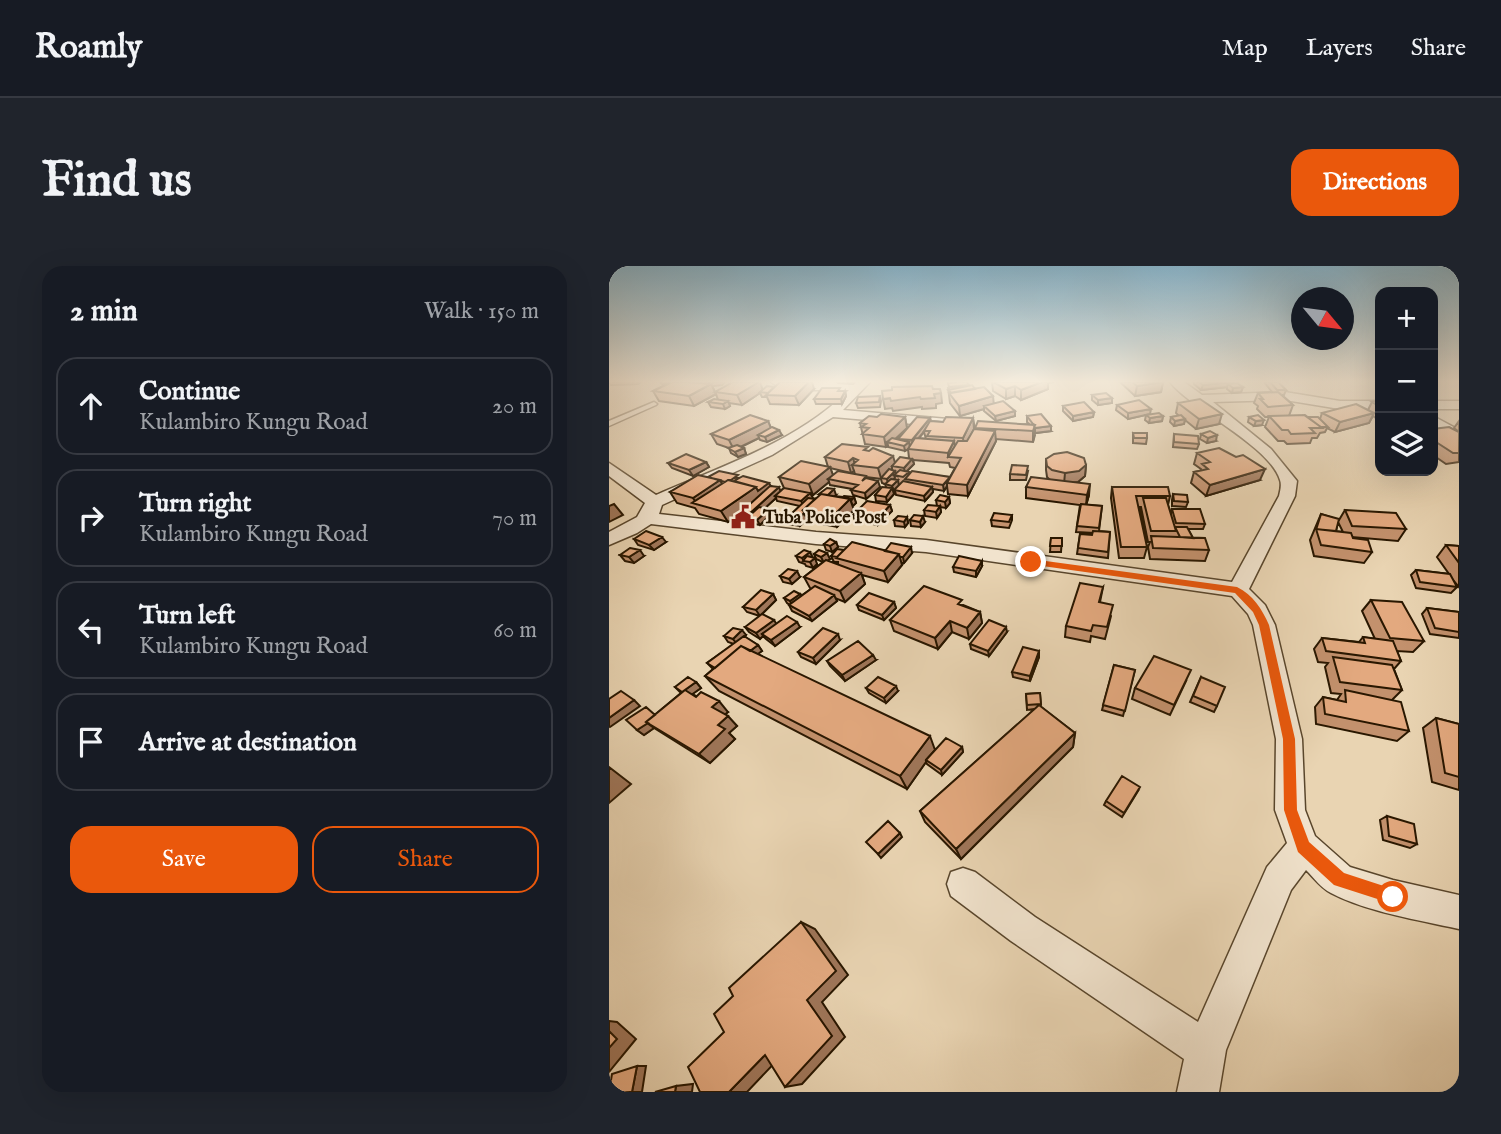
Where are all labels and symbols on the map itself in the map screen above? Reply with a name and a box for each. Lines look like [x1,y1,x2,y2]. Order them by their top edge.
north arrow [1291,287,1354,350]
public building icon: Tuba Police Post [729,503,757,531]
place label: Tuba Police Post [762,507,888,530]
route end [1015,546,1046,577]
route start [1377,881,1408,912]

